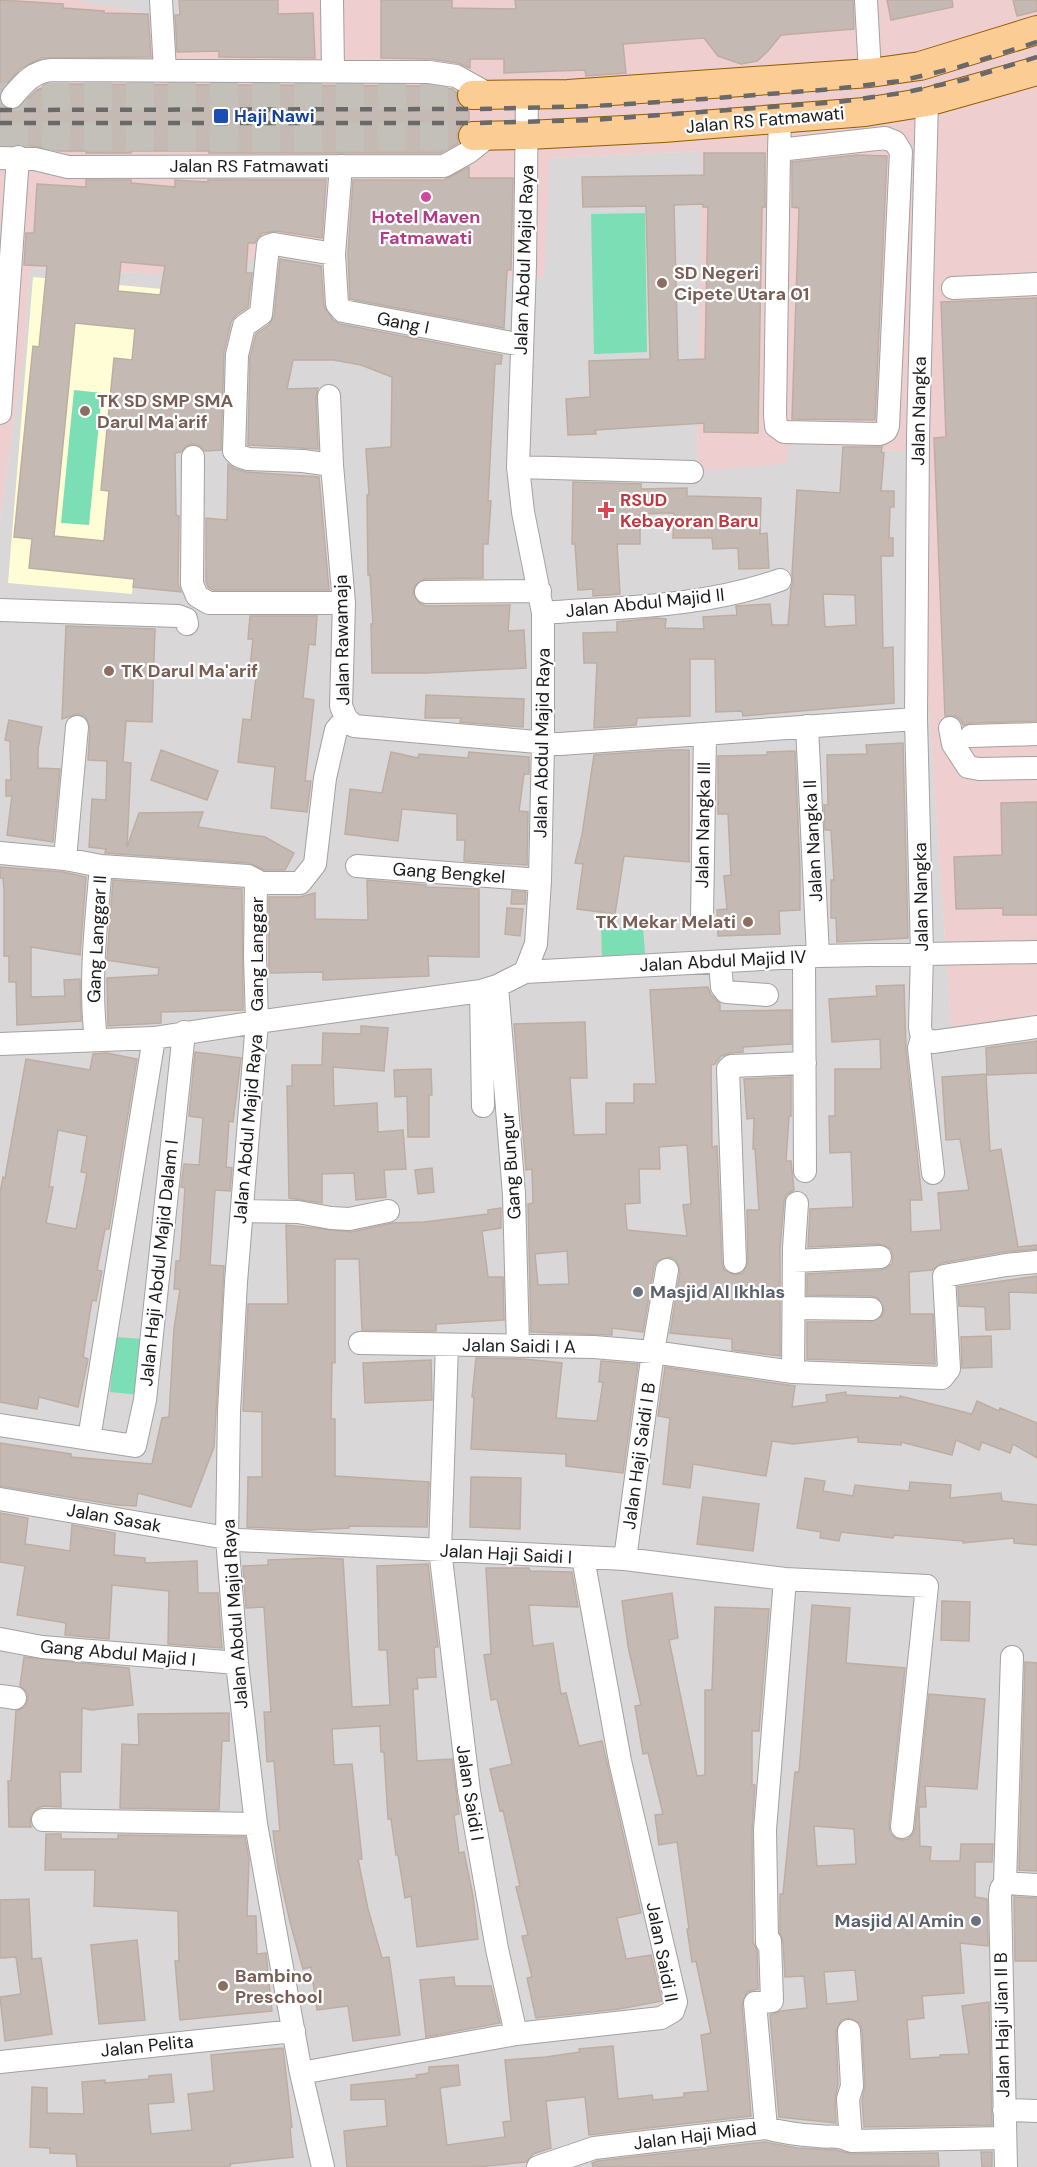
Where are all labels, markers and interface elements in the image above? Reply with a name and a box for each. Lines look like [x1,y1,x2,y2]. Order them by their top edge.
street label: Jalan RS Fatmawati [685,101,845,139]
place label: Haji Nawi [234,104,315,128]
marker: Haji Nawi [212,107,230,125]
street label: Jalan RS Fatmawati [169,154,329,178]
street label: Jalan Abdul Majid Raya [509,165,539,355]
marker: Hotel Maven Fatmawati [419,190,433,204]
place label: Hotel Maven Fatmawati [372,205,480,250]
place label: SD Negeri Cipete Utara 01 [674,261,809,306]
marker: SD Negeri Cipete Utara 01 [655,276,669,290]
street label: Gang I [375,306,431,340]
street label: Jalan Nangka [906,356,932,466]
place label: TK SD SMP SMA Darul Ma'arif [97,389,233,434]
marker: TK SD SMP SMA Darul Ma'arif [78,404,92,418]
place label: RSUD Kebayoran Baru [620,488,759,533]
marker: RSUD Kebayoran Baru [597,501,615,519]
street label: Jalan Rawamaja [329,574,355,706]
street label: Jalan Abdul Majid II [564,583,726,623]
street label: Jalan Abdul Majid Raya [528,648,556,838]
place label: TK Darul Ma'arif [121,659,258,683]
marker: TK Darul Ma'arif [102,664,116,678]
street label: Jalan Nangka III [690,762,716,888]
street label: Jalan Nangka II [798,779,828,903]
street label: Jalan Nangka [908,842,934,952]
street label: Gang Bengkel [392,857,506,889]
street label: Gang Langgar II [82,874,112,1004]
street label: Gang Langgar [245,896,269,1011]
place label: TK Mekar Melati [596,910,736,934]
marker: TK Mekar Melati [741,915,755,929]
street label: Jalan Abdul Majid IV [639,945,807,977]
street label: Jalan Abdul Majid Raya [228,1033,268,1225]
street label: Gang Bungur [495,1111,527,1220]
street label: Jalan Haji Abdul Majid Dalam I [134,1139,184,1387]
place label: Masjid Al Ikhlas [650,1280,785,1304]
marker: Masjid Al Ikhlas [631,1285,645,1299]
street label: Jalan Saidi I A [462,1333,576,1359]
street label: Jalan Haji Saidi I B [617,1381,661,1531]
street label: Jalan Sasak [65,1498,163,1538]
street label: Jalan Abdul Majid Raya [216,1518,254,1710]
street label: Jalan Haji Saidi I [439,1539,573,1569]
street label: Gang Abdul Majid I [39,1634,197,1672]
street label: Jalan Saidi I [451,1743,489,1843]
street label: Jalan Saidi II [641,1900,683,2004]
place label: Masjid Al Amin [835,1909,964,1933]
marker: Masjid Al Amin [969,1914,983,1928]
street label: Jalan Haji Jian II B [989,1952,1015,2098]
place label: Bambino Preschool [235,1964,323,2009]
marker: Bambino Preschool [216,1979,230,1993]
street label: Jalan Pelita [99,2029,195,2063]
street label: Jalan Haji Miad [632,2117,758,2155]

